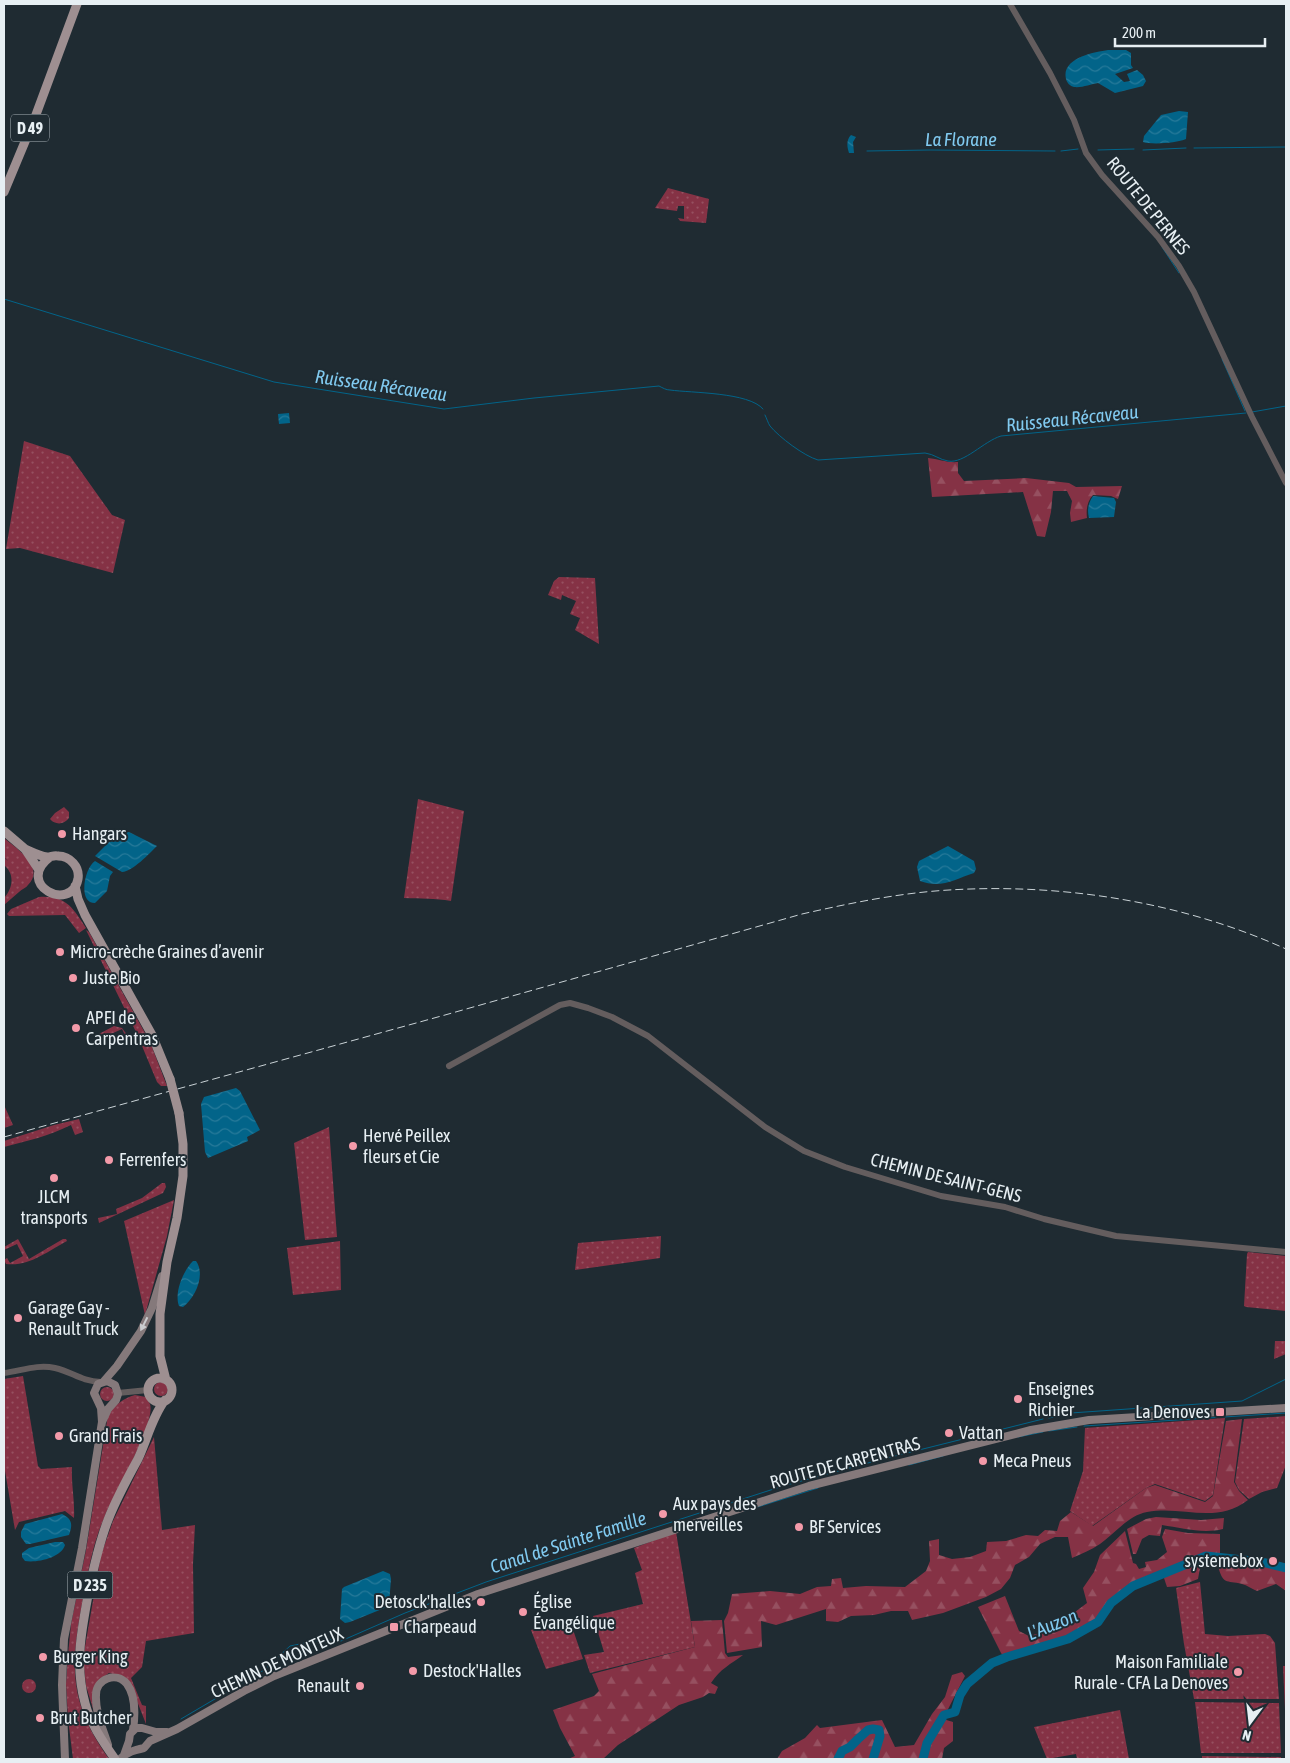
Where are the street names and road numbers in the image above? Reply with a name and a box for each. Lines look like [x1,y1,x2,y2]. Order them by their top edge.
road number: D 49 [11,115,49,142]
street label: ROUTE DE PERNES [1103,153,1194,259]
street label: CHEMIN DE SAINT-GENS [869,1149,1024,1207]
street label: ROUTE DE CARPENTRAS [768,1432,923,1493]
road number: D 235 [68,1572,112,1598]
street label: CHEMIN DE MONTEUX [207,1622,347,1702]

